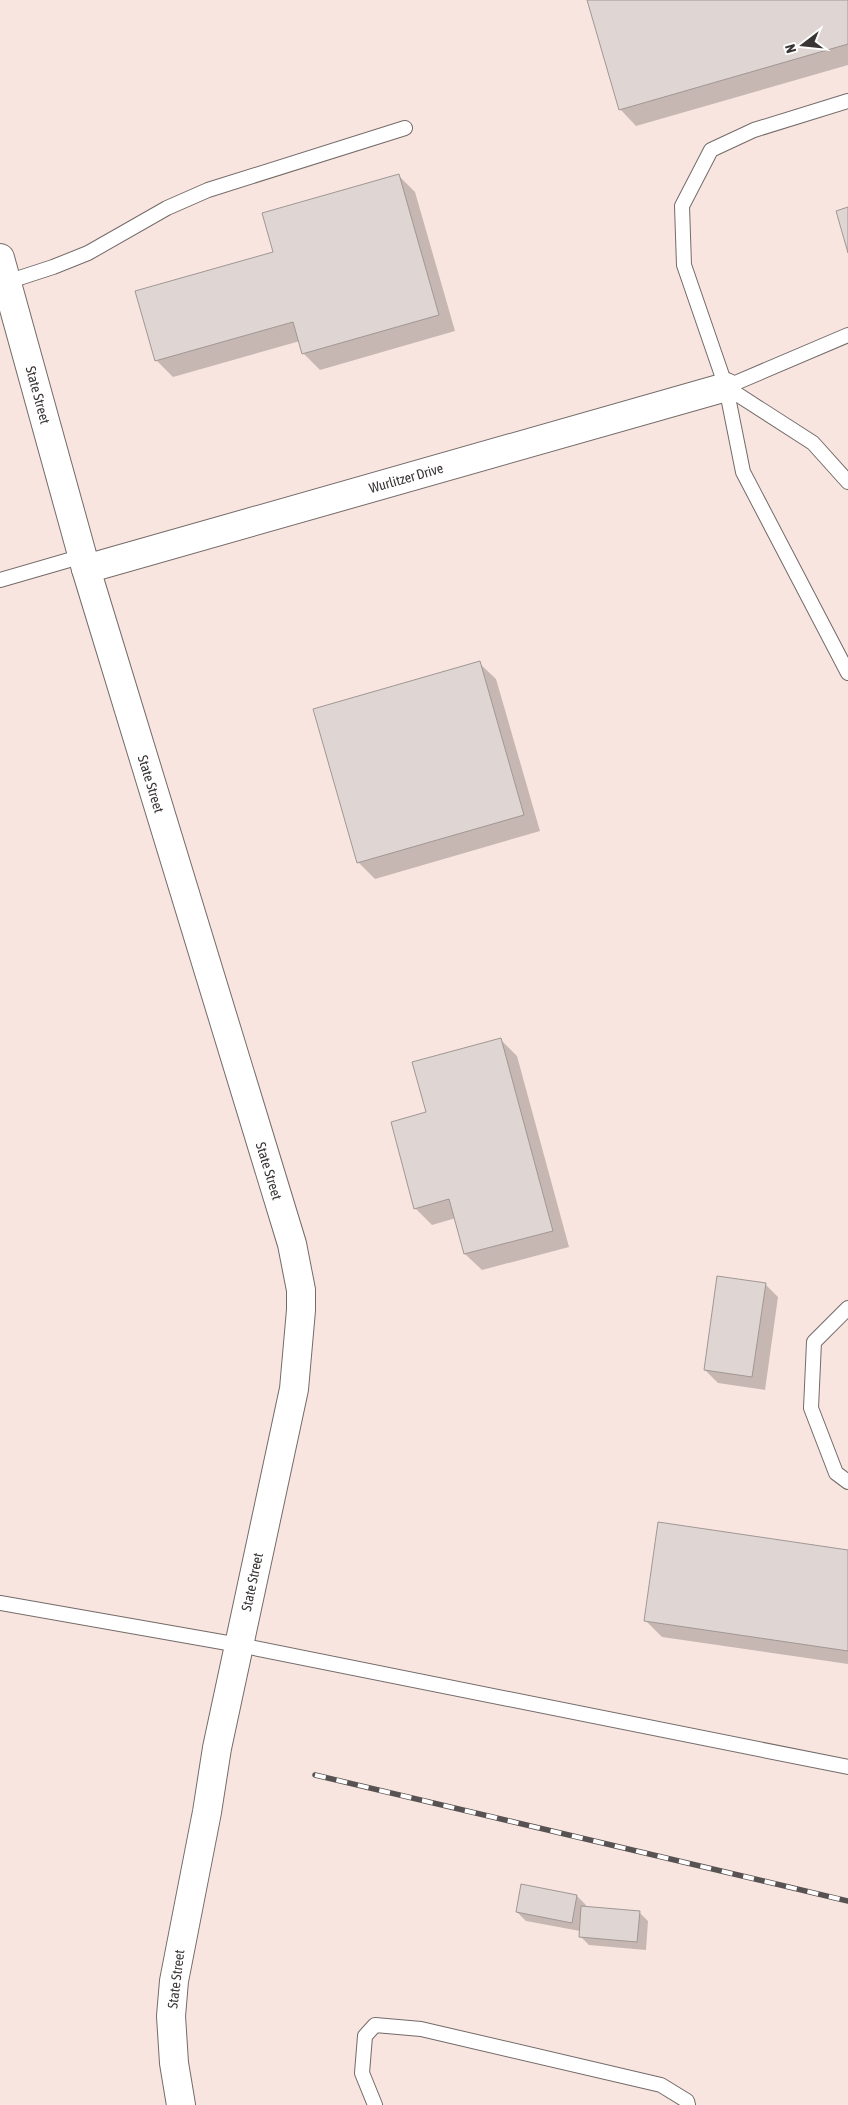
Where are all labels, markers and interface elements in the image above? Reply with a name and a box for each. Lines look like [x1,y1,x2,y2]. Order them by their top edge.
north arrow [778,20,828,70]
text: N [782,42,799,55]
street label: State Street [23,364,53,426]
street label: Wurlitzer Drive [367,460,445,496]
street label: State Street [135,753,167,815]
street label: State Street [253,1140,285,1202]
street label: State Street [238,1551,266,1613]
street label: State Street [164,1949,188,2009]

